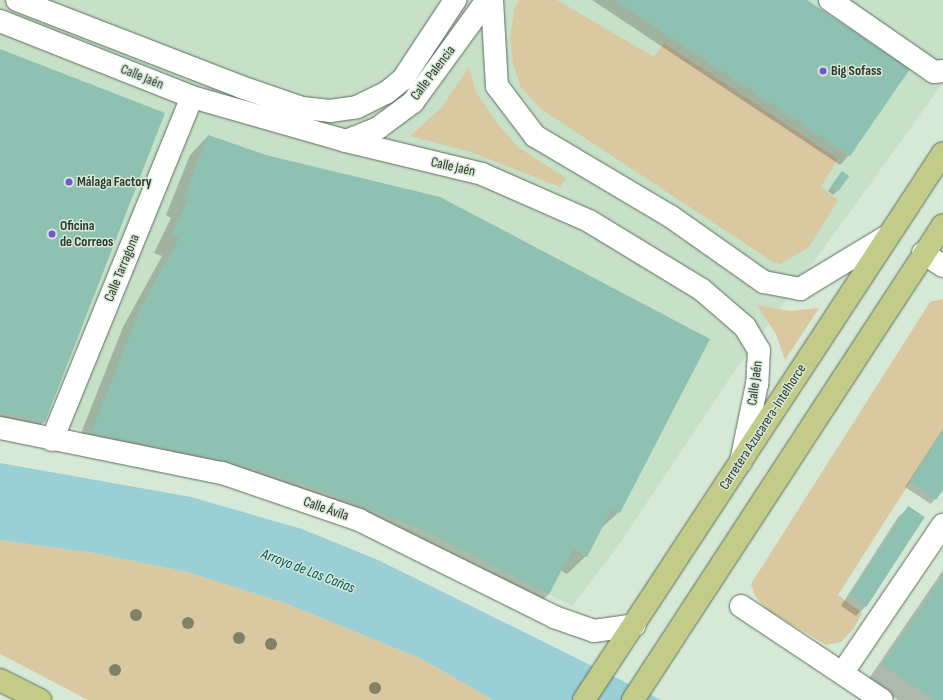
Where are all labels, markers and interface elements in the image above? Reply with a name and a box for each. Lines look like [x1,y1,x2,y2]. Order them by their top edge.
street label: Calle Palencia [407,42,459,104]
street label: Calle Jaén [118,61,166,93]
place label: Big Sofass [831,63,882,79]
marker: Big Sofass [818,66,828,76]
street label: Calle Jaén [429,154,477,180]
place label: Málaga Factory [77,174,152,190]
marker: Málaga Factory [64,177,74,187]
place label: Oficina de Correos [60,218,113,250]
marker: Oficina de Correos [47,229,57,239]
street label: Calle Tarragona [101,232,143,304]
street label: Calle Jaén [744,360,766,406]
street label: Carretera Azucarera-Intelhorce [716,361,810,493]
street label: Calle Ávila [301,493,351,525]
water label: Arroyo de Las Cañas [259,545,357,597]

